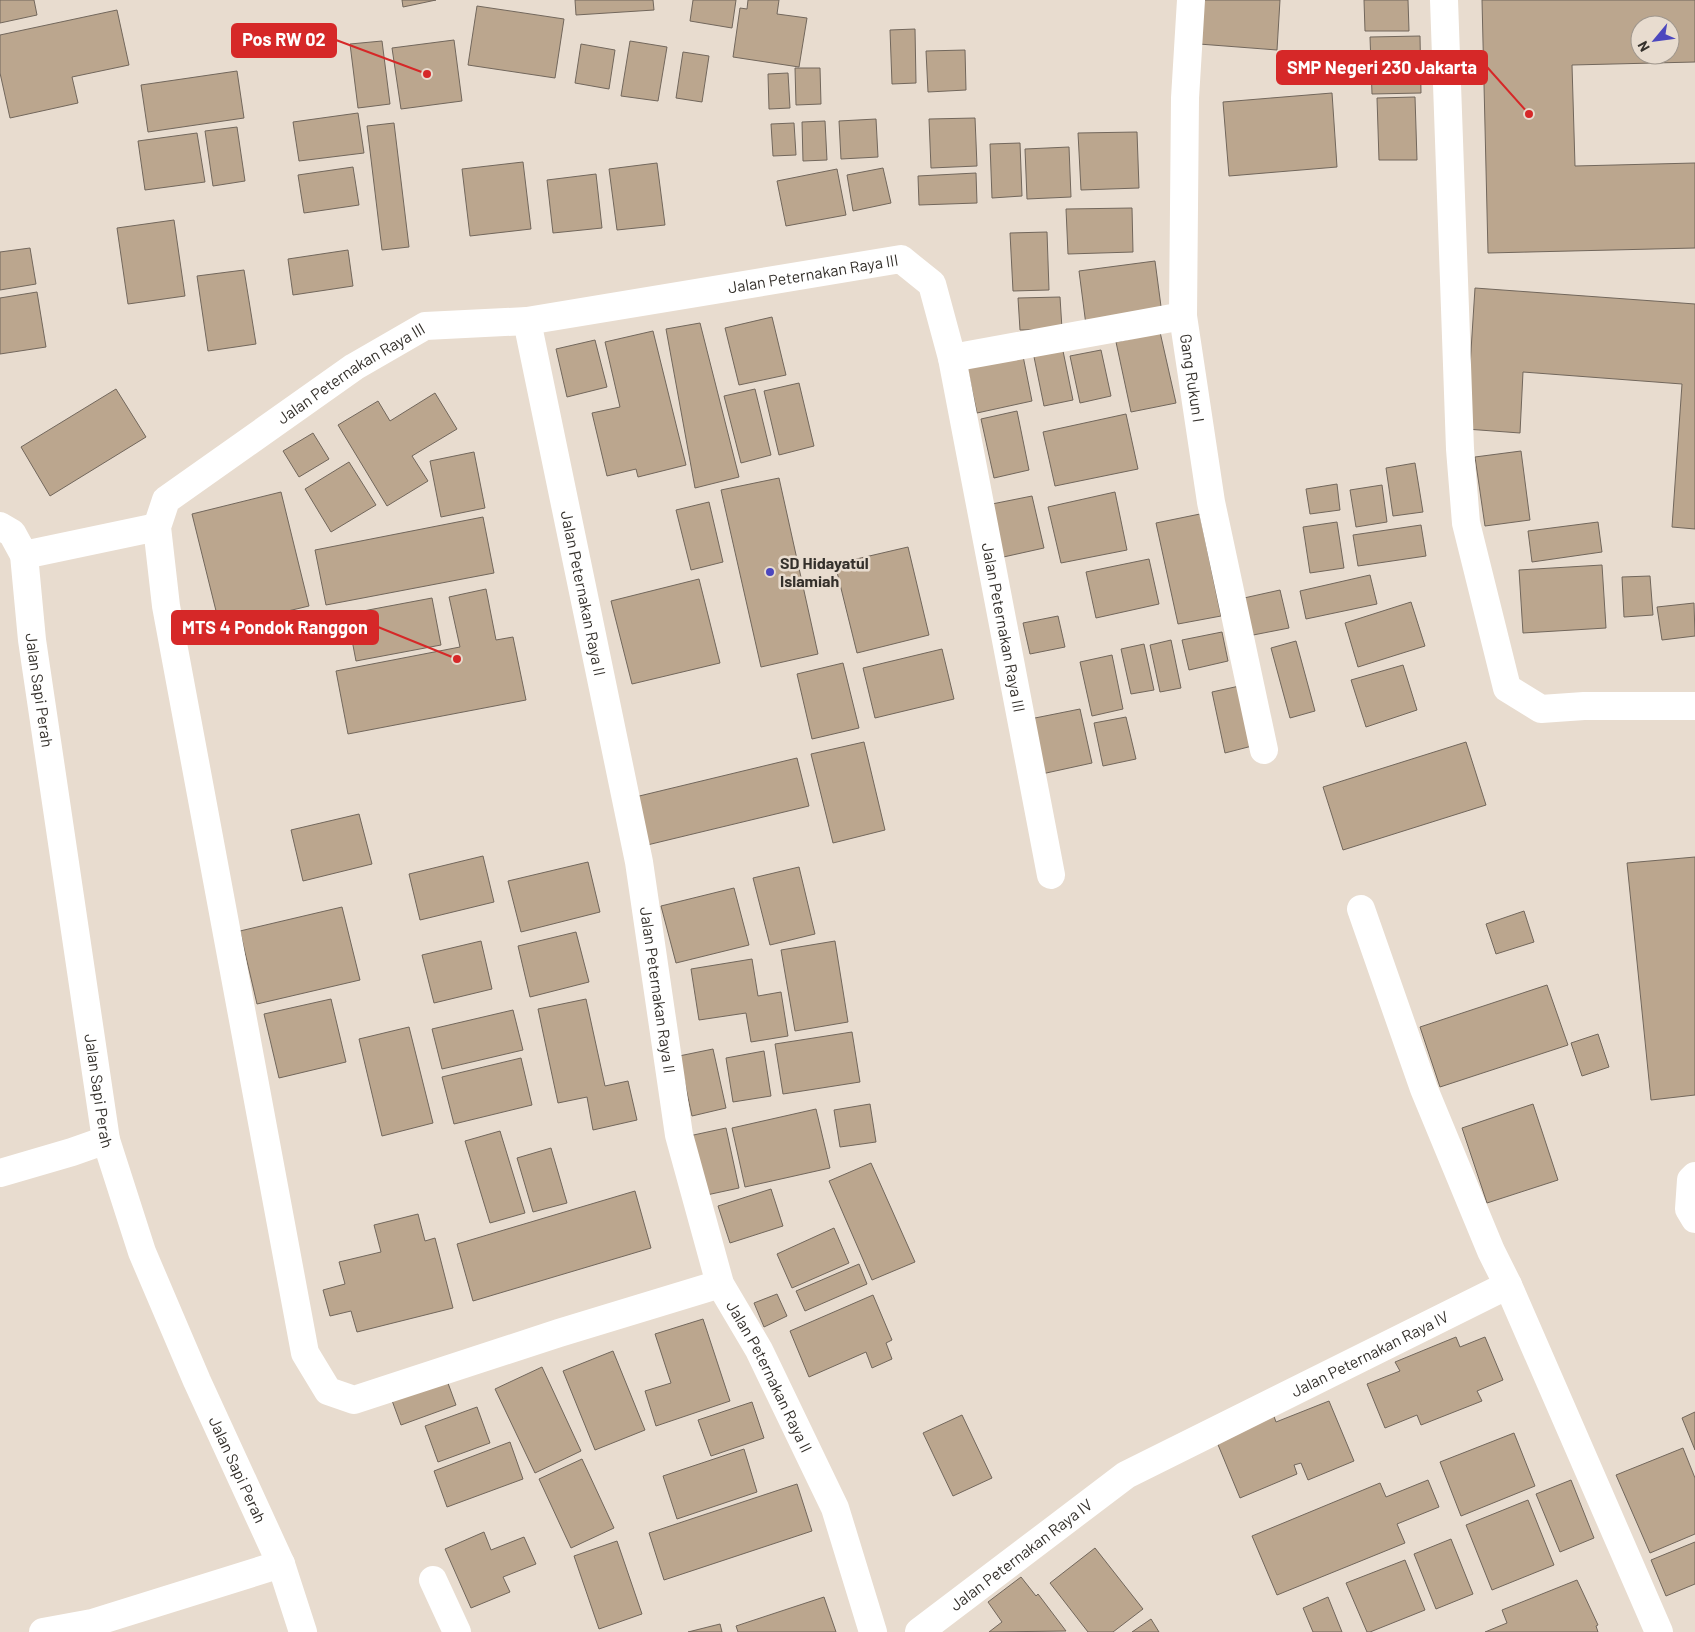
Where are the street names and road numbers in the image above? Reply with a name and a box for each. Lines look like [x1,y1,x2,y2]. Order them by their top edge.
street label: Jalan Peternakan Raya III [726,250,899,297]
street label: Jalan Peternakan Raya III [273,318,428,428]
street label: Gang Rukun I [1177,332,1209,424]
street label: Jalan Peternakan Raya II [557,509,610,677]
street label: Jalan Peternakan Raya III [979,541,1030,714]
street label: Jalan Sapi Perah [22,632,58,748]
street label: Jalan Peternakan Raya II [637,906,680,1075]
street label: Jalan Sapi Perah [81,1032,118,1150]
street label: Jalan Peternakan Raya II [723,1297,817,1455]
street label: Jalan Peternakan Raya IV [1288,1306,1451,1400]
street label: Jalan Sapi Perah [205,1413,271,1526]
street label: Jalan Peternakan Raya IV [946,1494,1096,1614]

